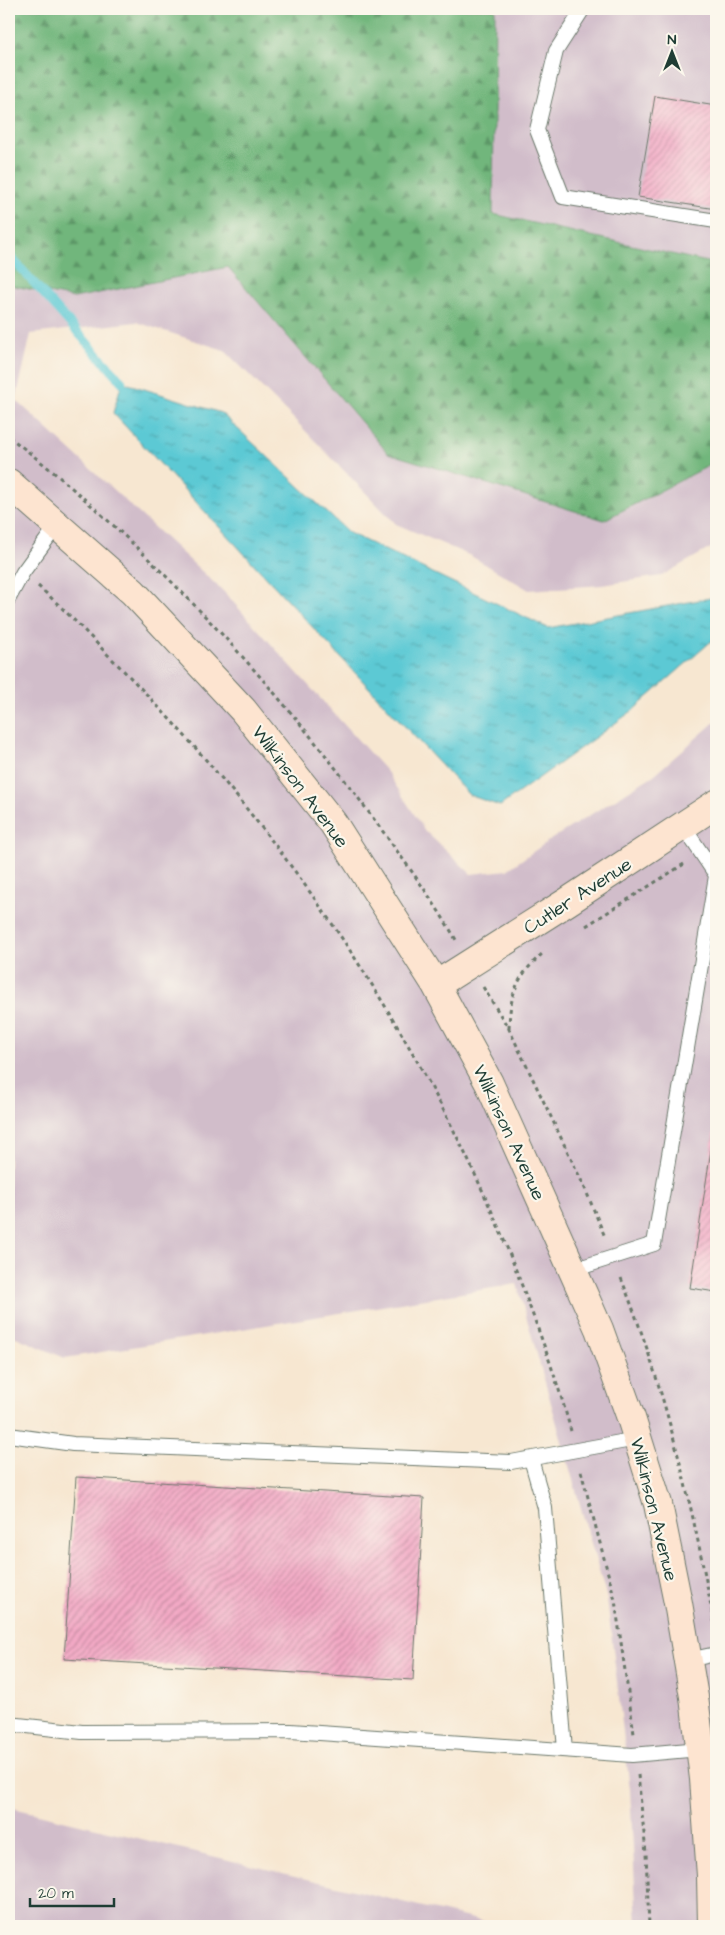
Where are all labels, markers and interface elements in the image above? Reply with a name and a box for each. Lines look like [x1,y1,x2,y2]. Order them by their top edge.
north arrow [648,28,698,78]
text: N [668,30,677,50]
street label: Wilkinson Avenue [245,720,355,854]
street label: Cutler Avenue [519,851,637,941]
street label: Wilkinson Avenue [465,1060,552,1205]
street label: Wilkinson Avenue [623,1435,684,1584]
scale bar [30,1875,114,1907]
text: 20 m [38,1883,74,1904]

